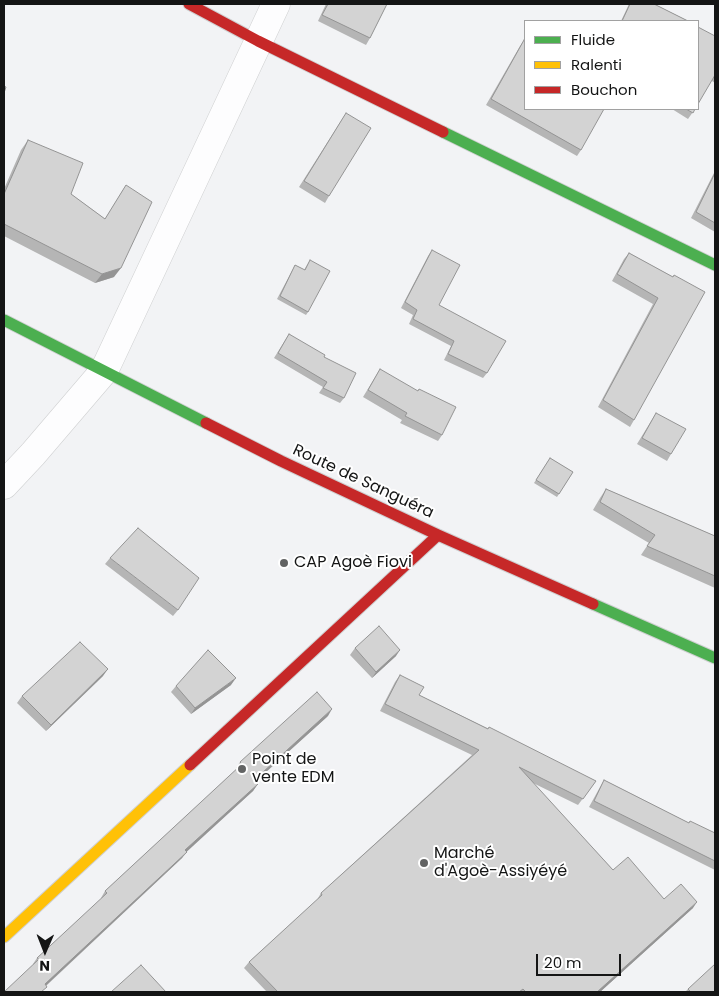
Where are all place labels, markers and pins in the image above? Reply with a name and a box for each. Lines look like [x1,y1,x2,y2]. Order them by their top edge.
place label: CAP Agoè Fiovi [294,553,412,573]
marker: CAP Agoè Fiovi [278,557,290,569]
place label: Point de vente EDM [252,750,334,788]
marker: Point de vente EDM [236,763,248,775]
place label: Marché d'Agoè-Assiyéyé [434,844,567,882]
marker: Marché d'Agoè-Assiyéyé [418,857,430,869]

